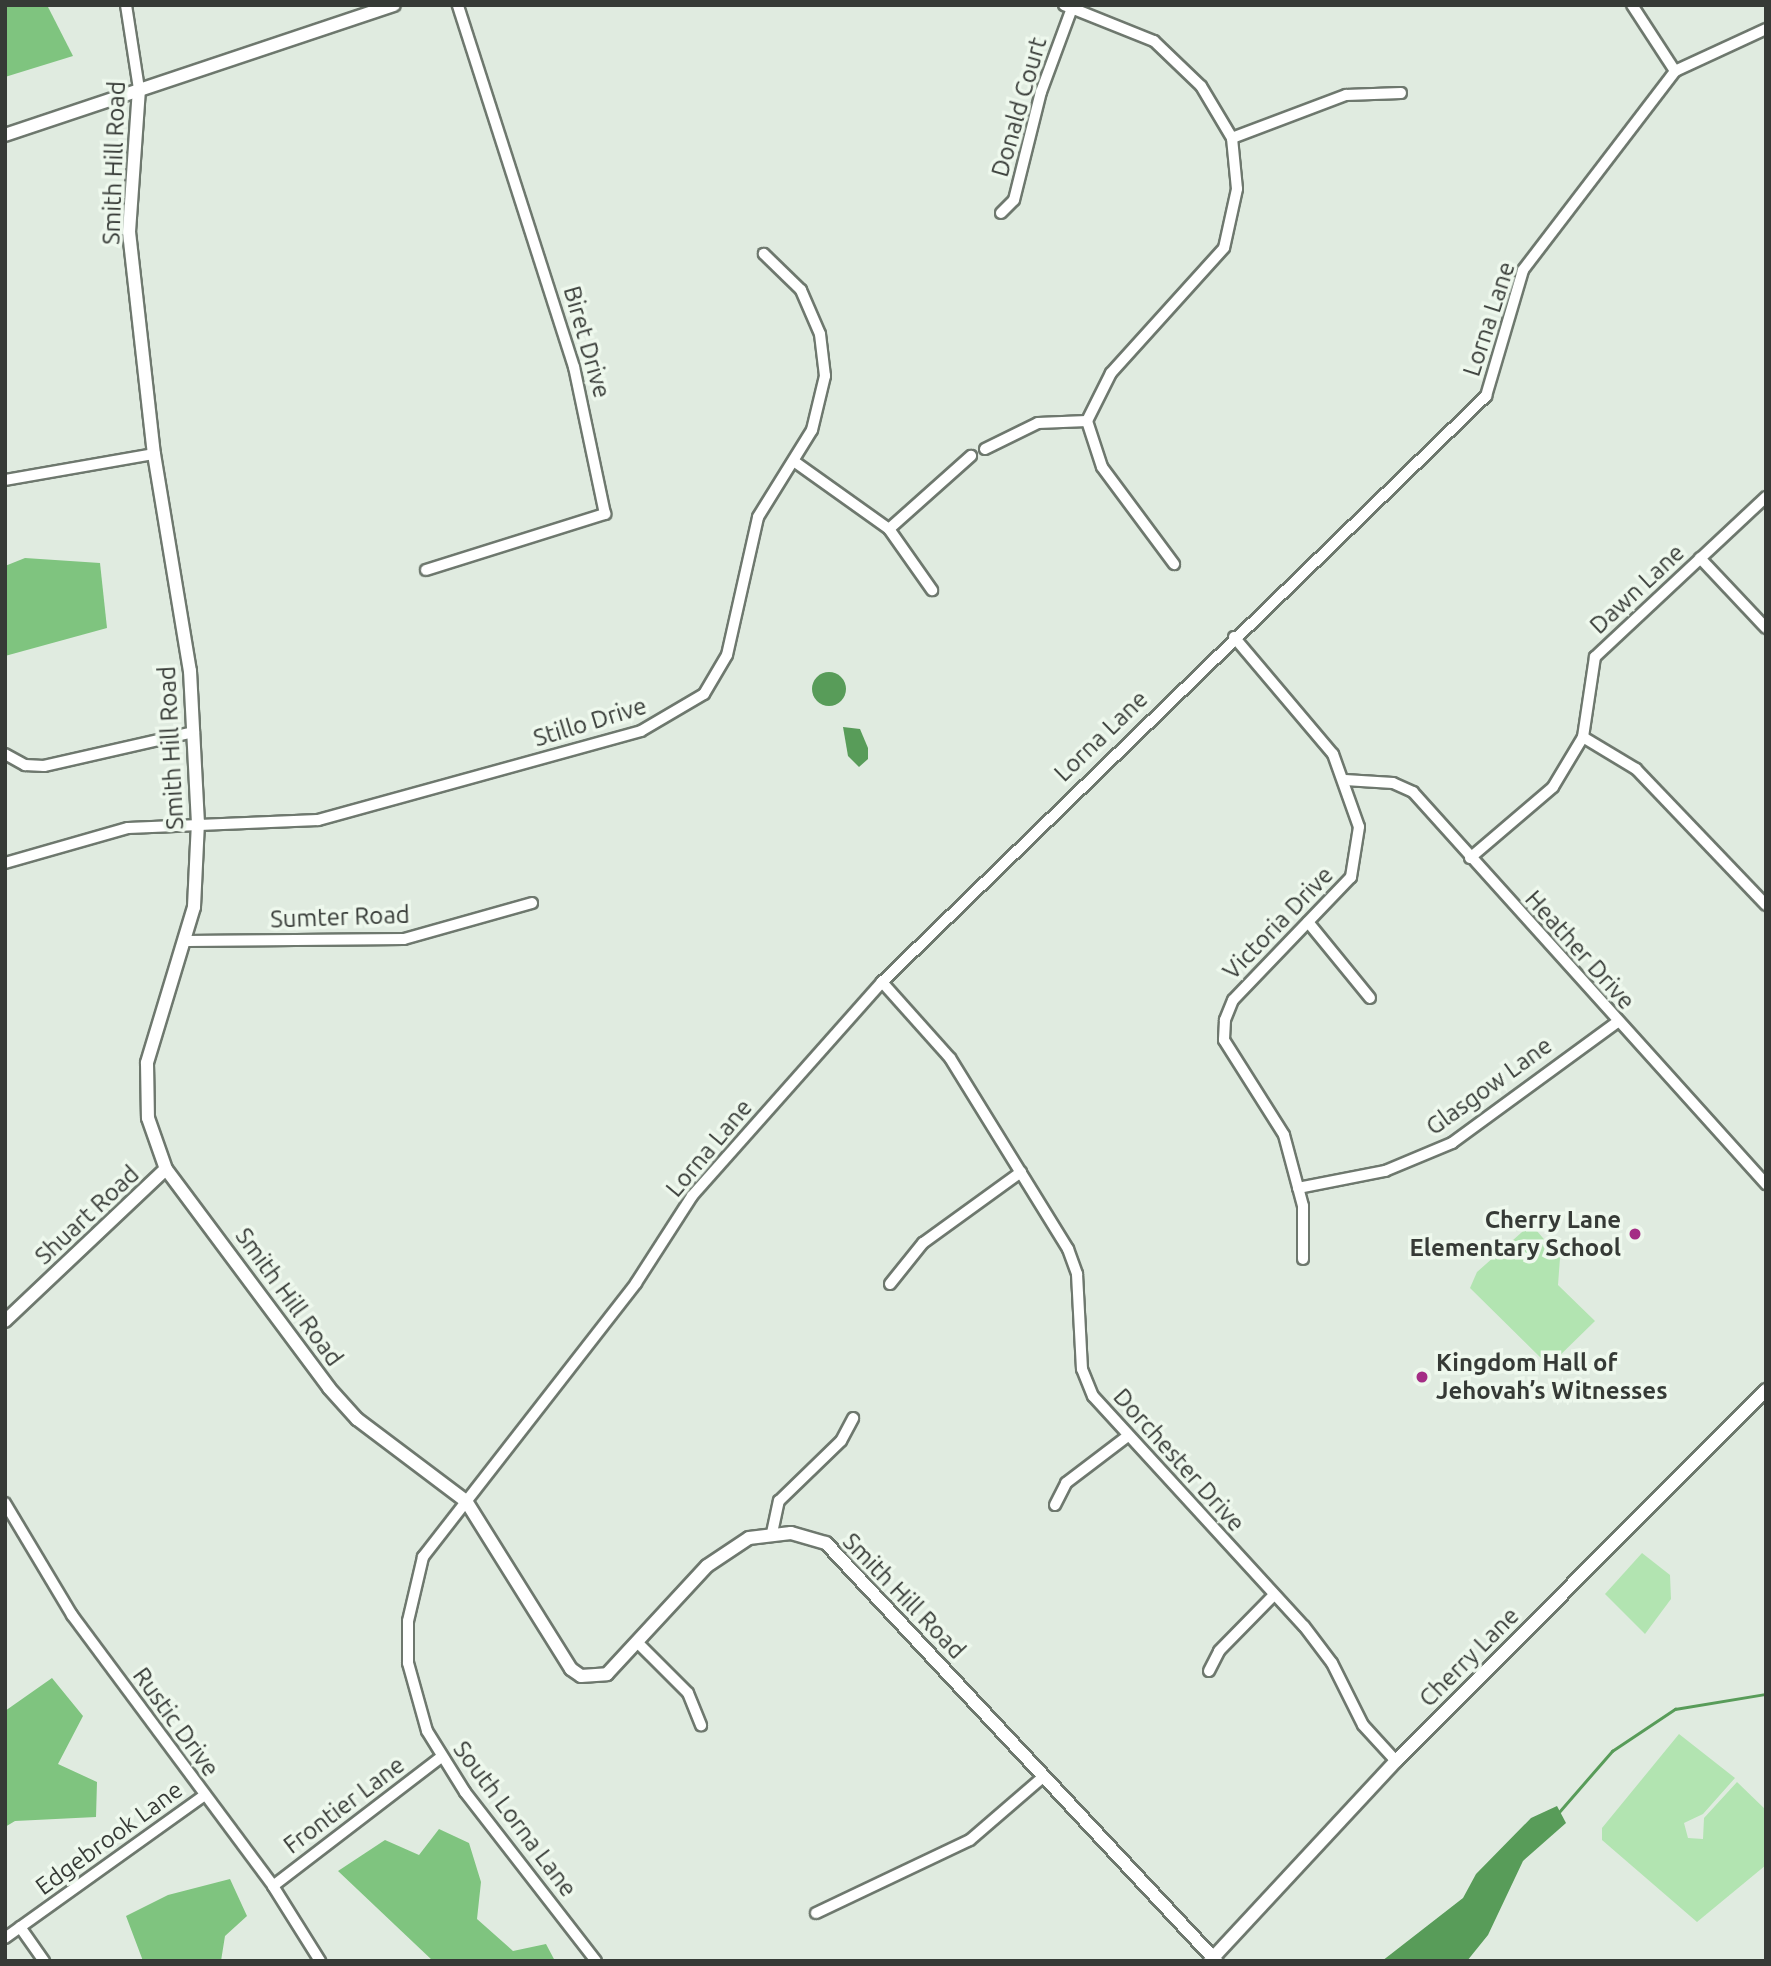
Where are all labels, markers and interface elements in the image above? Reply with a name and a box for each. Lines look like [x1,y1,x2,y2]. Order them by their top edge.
street label: Donald Court [985,34,1053,180]
street label: Smith Hill Road [97,81,131,245]
street label: Lorna Lane [1457,258,1521,380]
street label: Biret Drive [557,283,617,401]
street label: Dawn Lane [1584,538,1690,640]
street label: Smith Hill Road [152,666,190,830]
street label: Lorna Lane [1048,685,1154,787]
street label: Stillo Drive [530,691,650,753]
street label: Victoria Drive [1217,861,1339,985]
street label: Heather Drive [1519,885,1641,1015]
street label: Sumter Road [270,900,410,934]
street label: Glasgow Lane [1420,1031,1558,1141]
street label: Lorna Lane [660,1093,758,1203]
street label: Shuart Road [29,1160,145,1270]
place label: Cherry Lane Elementary School [1409,1206,1621,1262]
street label: Smith Hill Road [229,1222,349,1372]
marker: Cherry Lane Elementary School [1627,1226,1643,1242]
place label: Kingdom Hall of Jehovah’s Witnesses [1436,1349,1667,1405]
marker: Kingdom Hall of Jehovah’s Witnesses [1414,1369,1430,1385]
street label: Dorchester Drive [1107,1383,1251,1537]
street label: Smith Hill Road [837,1527,971,1665]
street label: Cherry Lane [1413,1601,1525,1713]
street label: Rustic Drive [127,1662,225,1782]
street label: South Lorna Lane [447,1736,583,1902]
street label: Frontier Lane [278,1750,410,1860]
street label: Edgebrook Lane [30,1775,188,1901]

